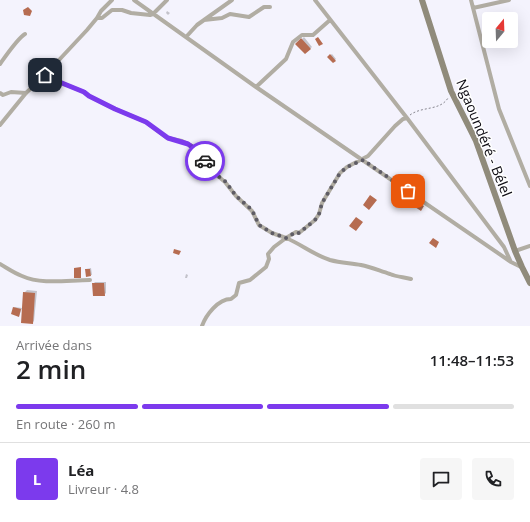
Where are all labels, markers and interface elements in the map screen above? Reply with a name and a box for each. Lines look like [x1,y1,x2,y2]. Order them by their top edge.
north arrow [482,12,518,48]
map controls [482,12,518,48]
pin [28,58,62,92]
icon: home [34,64,56,86]
street label: Ngaoundéré - Bélel [452,76,517,199]
courier [185,141,225,181]
icon: car [194,150,216,172]
pin [391,174,425,208]
icon: bag [397,180,419,202]
text: Arrivée dans [16,336,92,354]
text: 11:48–11:53 [430,350,514,370]
text: 2 min [16,351,86,387]
text: En route · 260 m [16,415,116,433]
button: chat [420,458,462,500]
button: phone [472,458,514,500]
text: Léa [68,460,94,480]
text: L [33,469,41,489]
text: Livreur · 4.8 [68,480,139,498]

